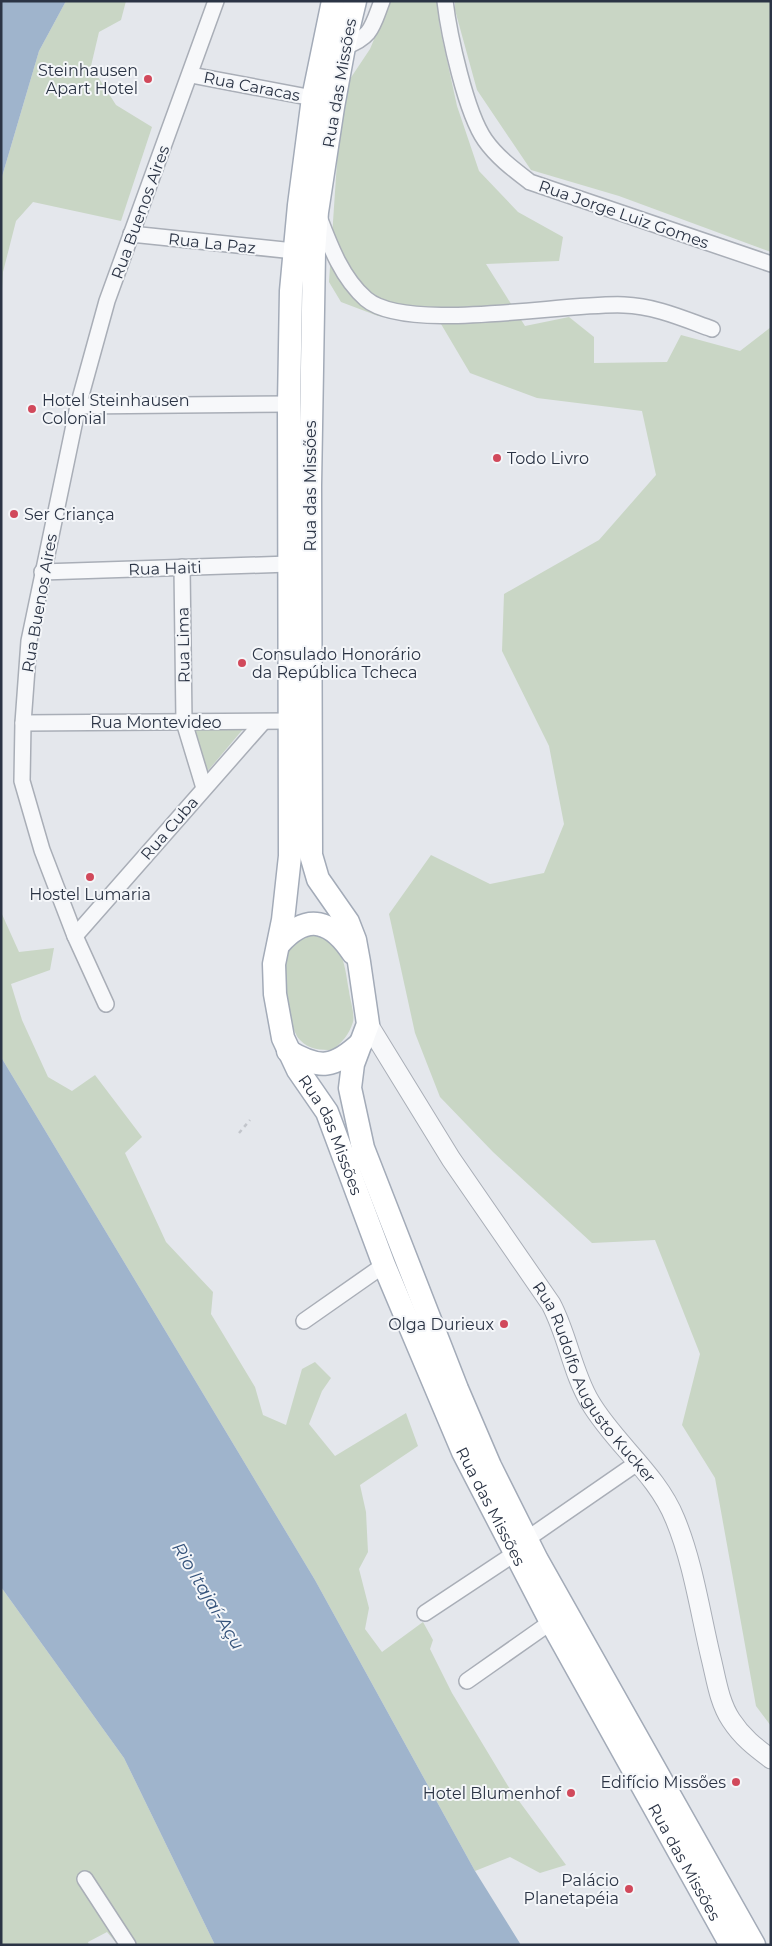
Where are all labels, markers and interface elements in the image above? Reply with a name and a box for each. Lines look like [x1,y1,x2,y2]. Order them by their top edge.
street label: Rua das Missões [319,17,360,149]
place label: Steinhausen Apart Hotel [38,61,138,98]
street label: Rua Caracas [202,68,302,105]
marker: Steinhausen Apart Hotel [142,73,154,85]
street label: Rua Buenos Aires [107,143,174,282]
street label: Rua Jorge Luiz Gomes [536,176,712,253]
street label: Rua La Paz [167,229,257,258]
place label: Hotel Steinhausen Colonial [42,391,190,428]
marker: Hotel Steinhausen Colonial [26,403,38,415]
street label: Rua das Missões [301,420,320,551]
place label: Todo Livro [507,449,589,468]
marker: Todo Livro [491,452,503,464]
place label: Ser Criança [24,505,115,524]
marker: Ser Criança [8,508,20,520]
street label: Rua Buenos Aires [18,532,61,674]
street label: Rua Haiti [128,558,202,579]
street label: Rua Lima [173,607,194,683]
place label: Consulado Honorário da República Tcheca [252,645,421,682]
marker: Consulado Honorário da República Tcheca [236,657,248,669]
street label: Rua Montevideo [90,713,222,732]
street label: Rua Cuba [137,793,202,864]
marker: Hostel Lumaria [84,871,96,883]
place label: Hostel Lumaria [29,885,151,904]
street label: Rua das Missões [294,1071,366,1198]
street label: Rua Rudolfo Augusto Kucker [528,1278,660,1487]
place label: Olga Durieux [388,1315,494,1334]
marker: Olga Durieux [498,1318,510,1330]
street label: Rua das Missões [452,1444,529,1569]
water label: Rio Itajaí-Açu [167,1538,249,1654]
place label: Edifício Missões [600,1773,726,1792]
marker: Edifício Missões [730,1776,742,1788]
place label: Hotel Blumenhof [423,1784,562,1803]
marker: Hotel Blumenhof [565,1787,577,1799]
street label: Rua das Missões [644,1800,725,1924]
place label: Palácio Planetapéia [523,1871,619,1908]
marker: Palácio Planetapéia [623,1883,635,1895]

